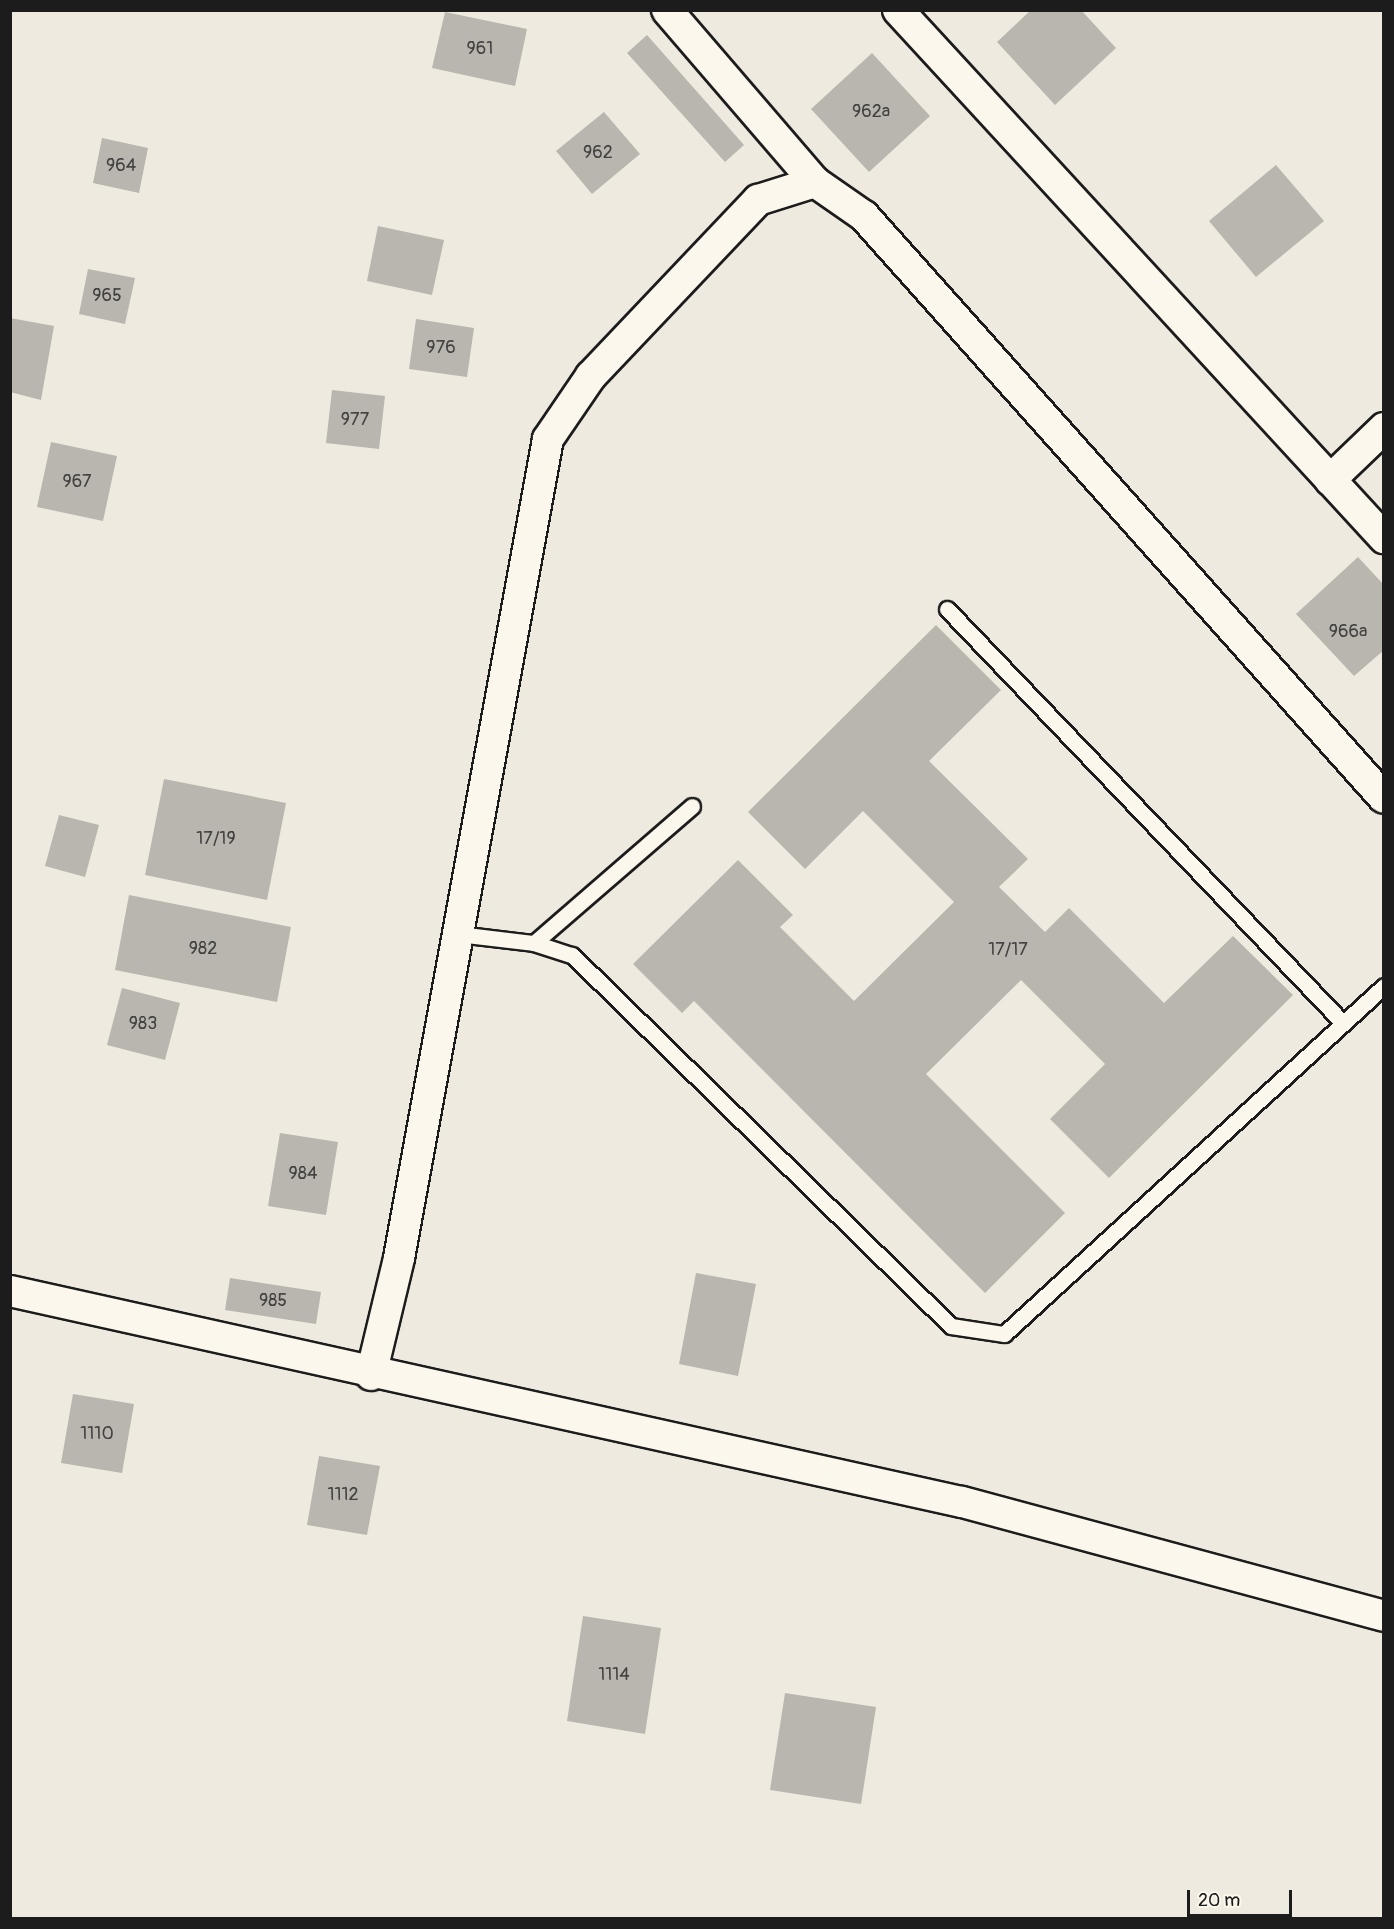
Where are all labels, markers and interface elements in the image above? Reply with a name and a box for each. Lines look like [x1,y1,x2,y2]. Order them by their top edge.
house number: 961 [467,38,493,60]
house number: 962а [852,101,890,123]
house number: 962 [583,142,613,164]
house number: 964 [106,155,136,177]
house number: 965 [92,285,122,307]
house number: 976 [426,337,456,359]
house number: 977 [341,409,369,431]
house number: 967 [62,471,92,493]
house number: 966а [1329,621,1367,643]
house number: 17/19 [196,828,236,850]
house number: 982 [189,938,217,960]
house number: 17/17 [988,939,1028,961]
house number: 983 [129,1013,157,1035]
house number: 984 [289,1163,317,1185]
house number: 985 [259,1290,287,1312]
house number: 1110 [80,1423,114,1445]
house number: 1112 [327,1484,359,1506]
house number: 1114 [598,1664,630,1686]
scale bar [1190,1878,1295,1916]
text: 20 m [1198,1889,1240,1912]

